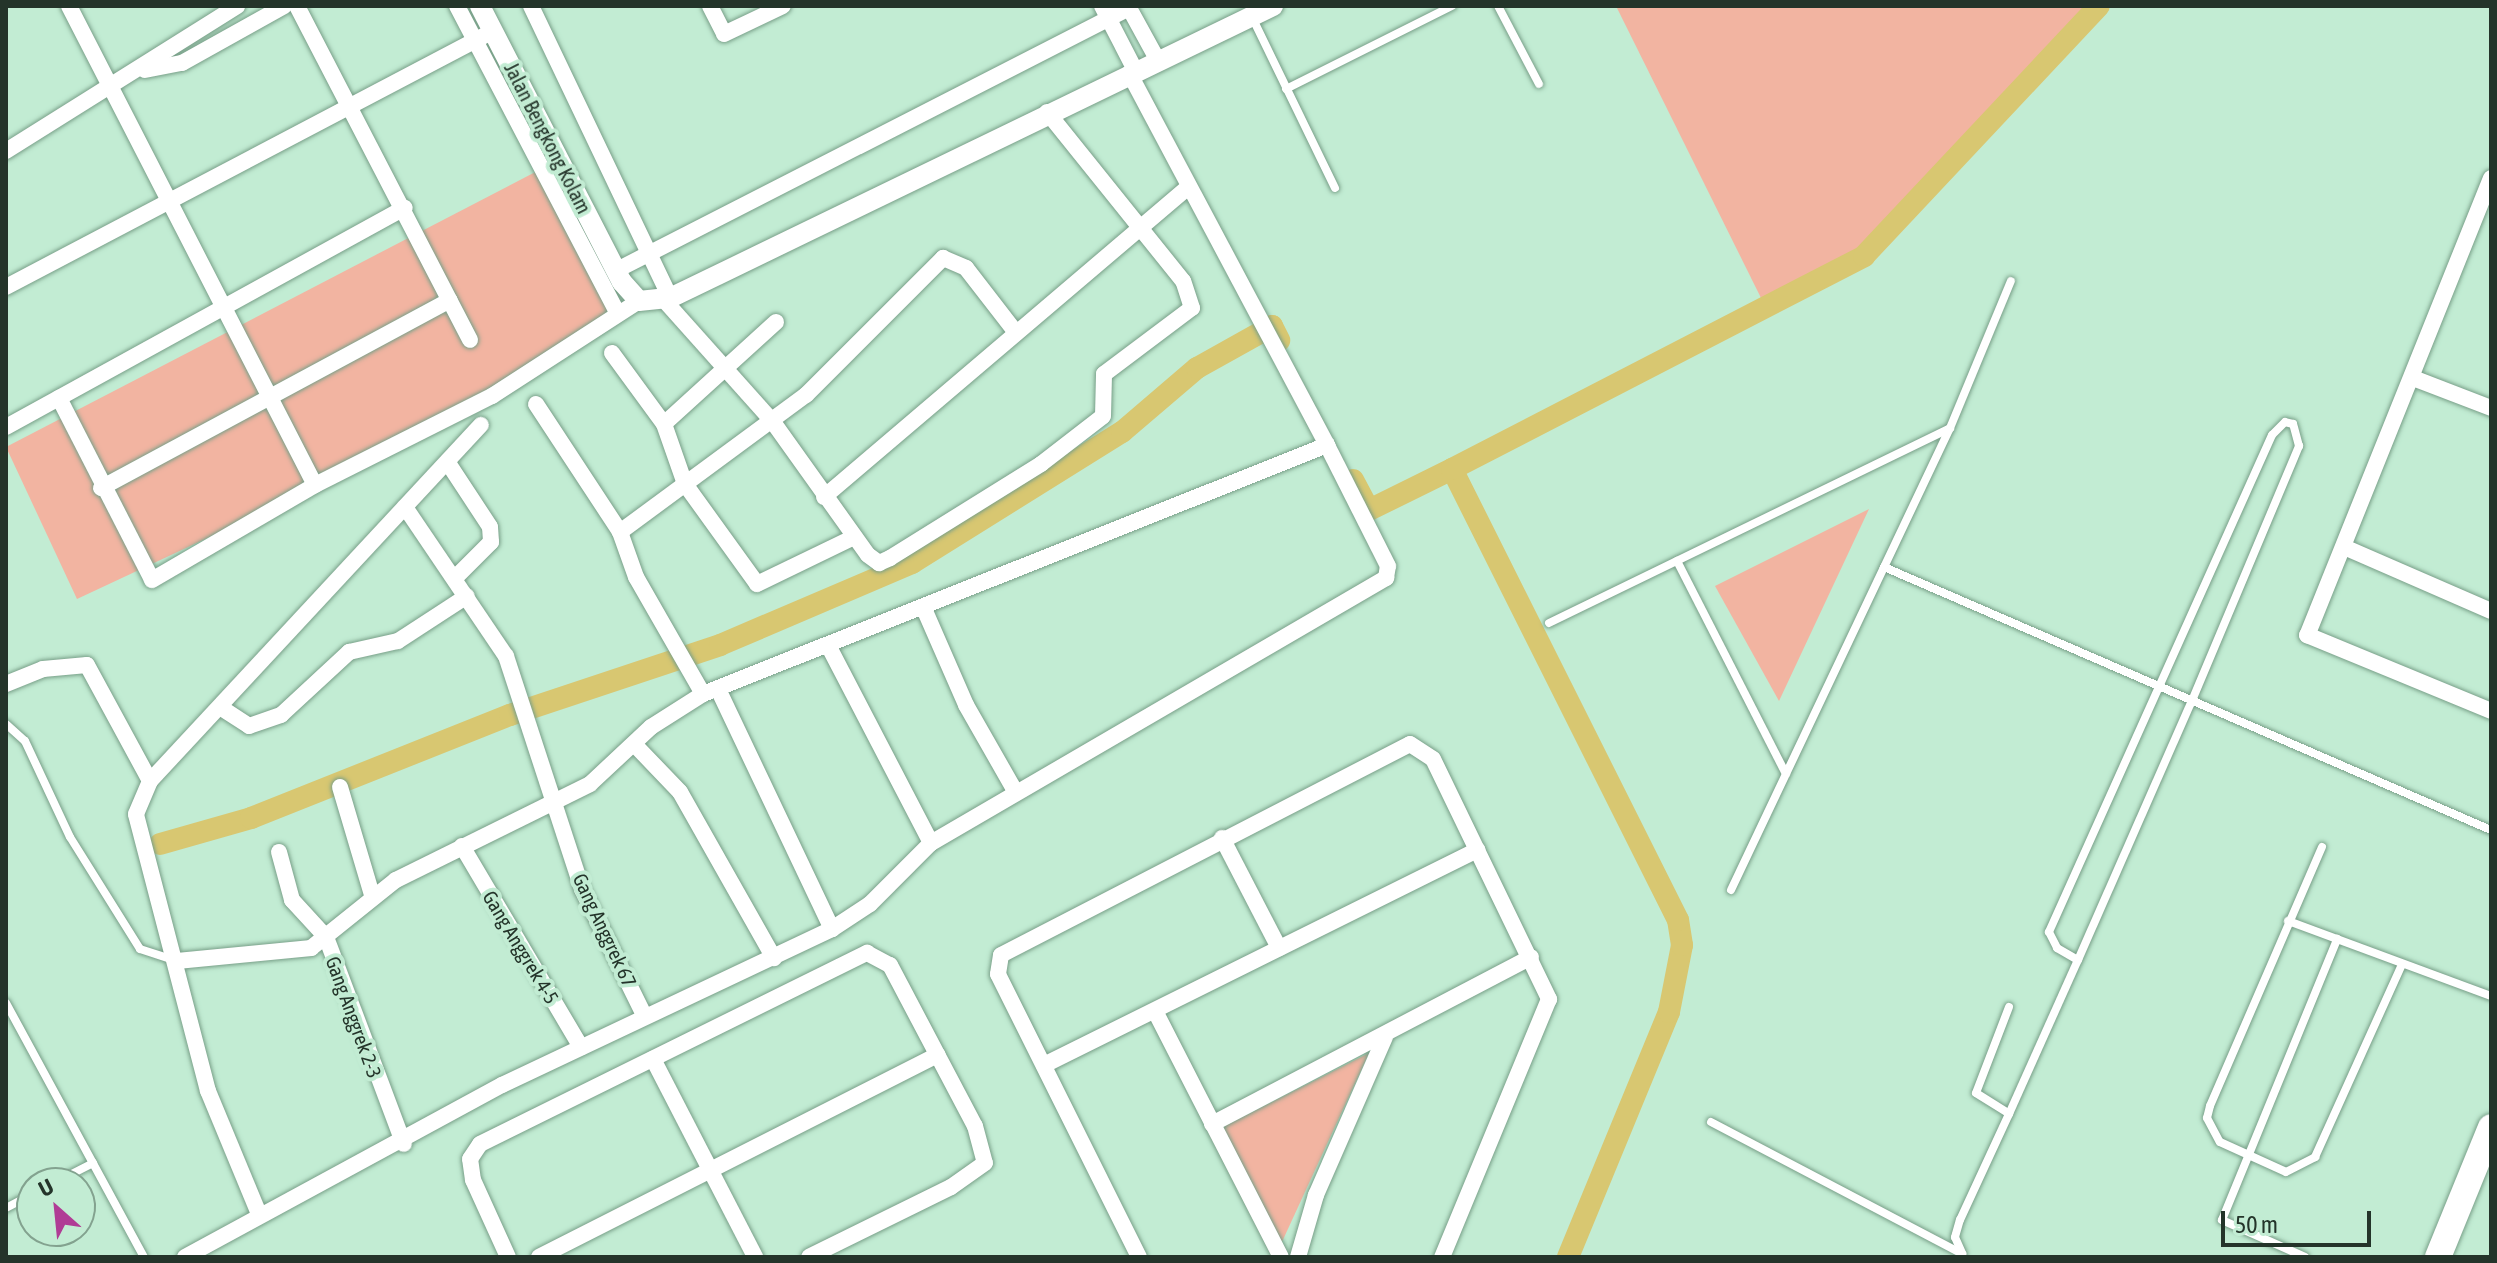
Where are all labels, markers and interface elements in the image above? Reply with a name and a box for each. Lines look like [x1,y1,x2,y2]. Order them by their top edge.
street label: Jalan Bengkong Kolam [500,58,596,218]
street label: Gang Anggrek 67 [568,869,642,991]
street label: Gang Anggrek 4-5 [478,886,564,1008]
street label: Gang Anggrek 2-3 [321,953,387,1081]
north arrow [16,1167,96,1247]
text: U [34,1173,58,1202]
scale bar [2225,1195,2375,1245]
text: 50 m [2235,1211,2278,1238]

